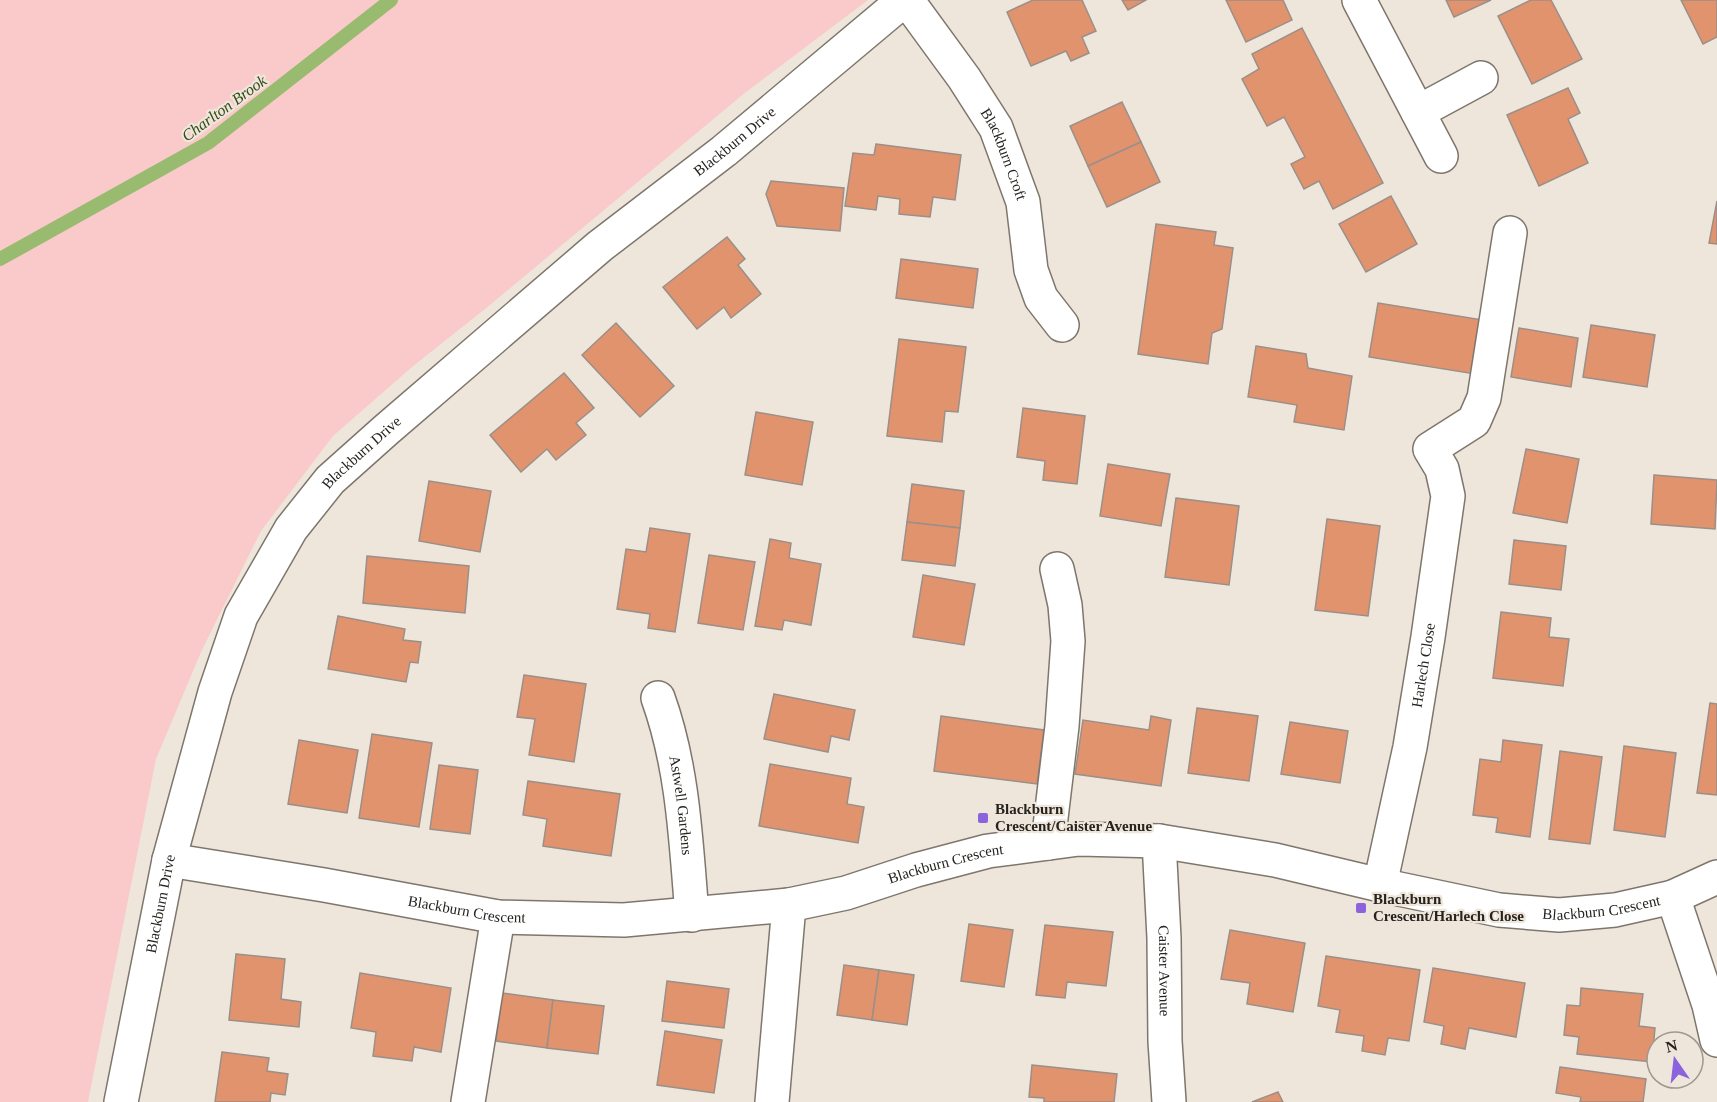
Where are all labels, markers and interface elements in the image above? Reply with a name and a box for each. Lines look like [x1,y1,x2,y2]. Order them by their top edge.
water label: Charlton Brook [178,71,270,144]
street label: Blackburn Drive [691,103,779,179]
street label: Blackburn Croft [977,105,1030,203]
street label: Blackburn Drive [318,413,404,492]
street label: Harlech Close [1409,622,1438,709]
street label: Astwell Gardens [666,754,695,856]
place label: Blackburn Crescent/Caister Avenue [995,801,1152,834]
marker: Blackburn Crescent/Caister Avenue [976,811,990,825]
street label: Blackburn Crescent [886,841,1005,887]
street label: Blackburn Drive [143,852,178,955]
place label: Blackburn Crescent/Harlech Close [1373,891,1524,924]
street label: Blackburn Crescent [1542,892,1663,923]
street label: Blackburn Crescent [407,893,527,926]
marker: Blackburn Crescent/Harlech Close [1354,901,1368,915]
street label: Caister Avenue [1155,925,1173,1017]
north arrow [1645,1030,1705,1090]
text: N [1664,1036,1680,1056]

